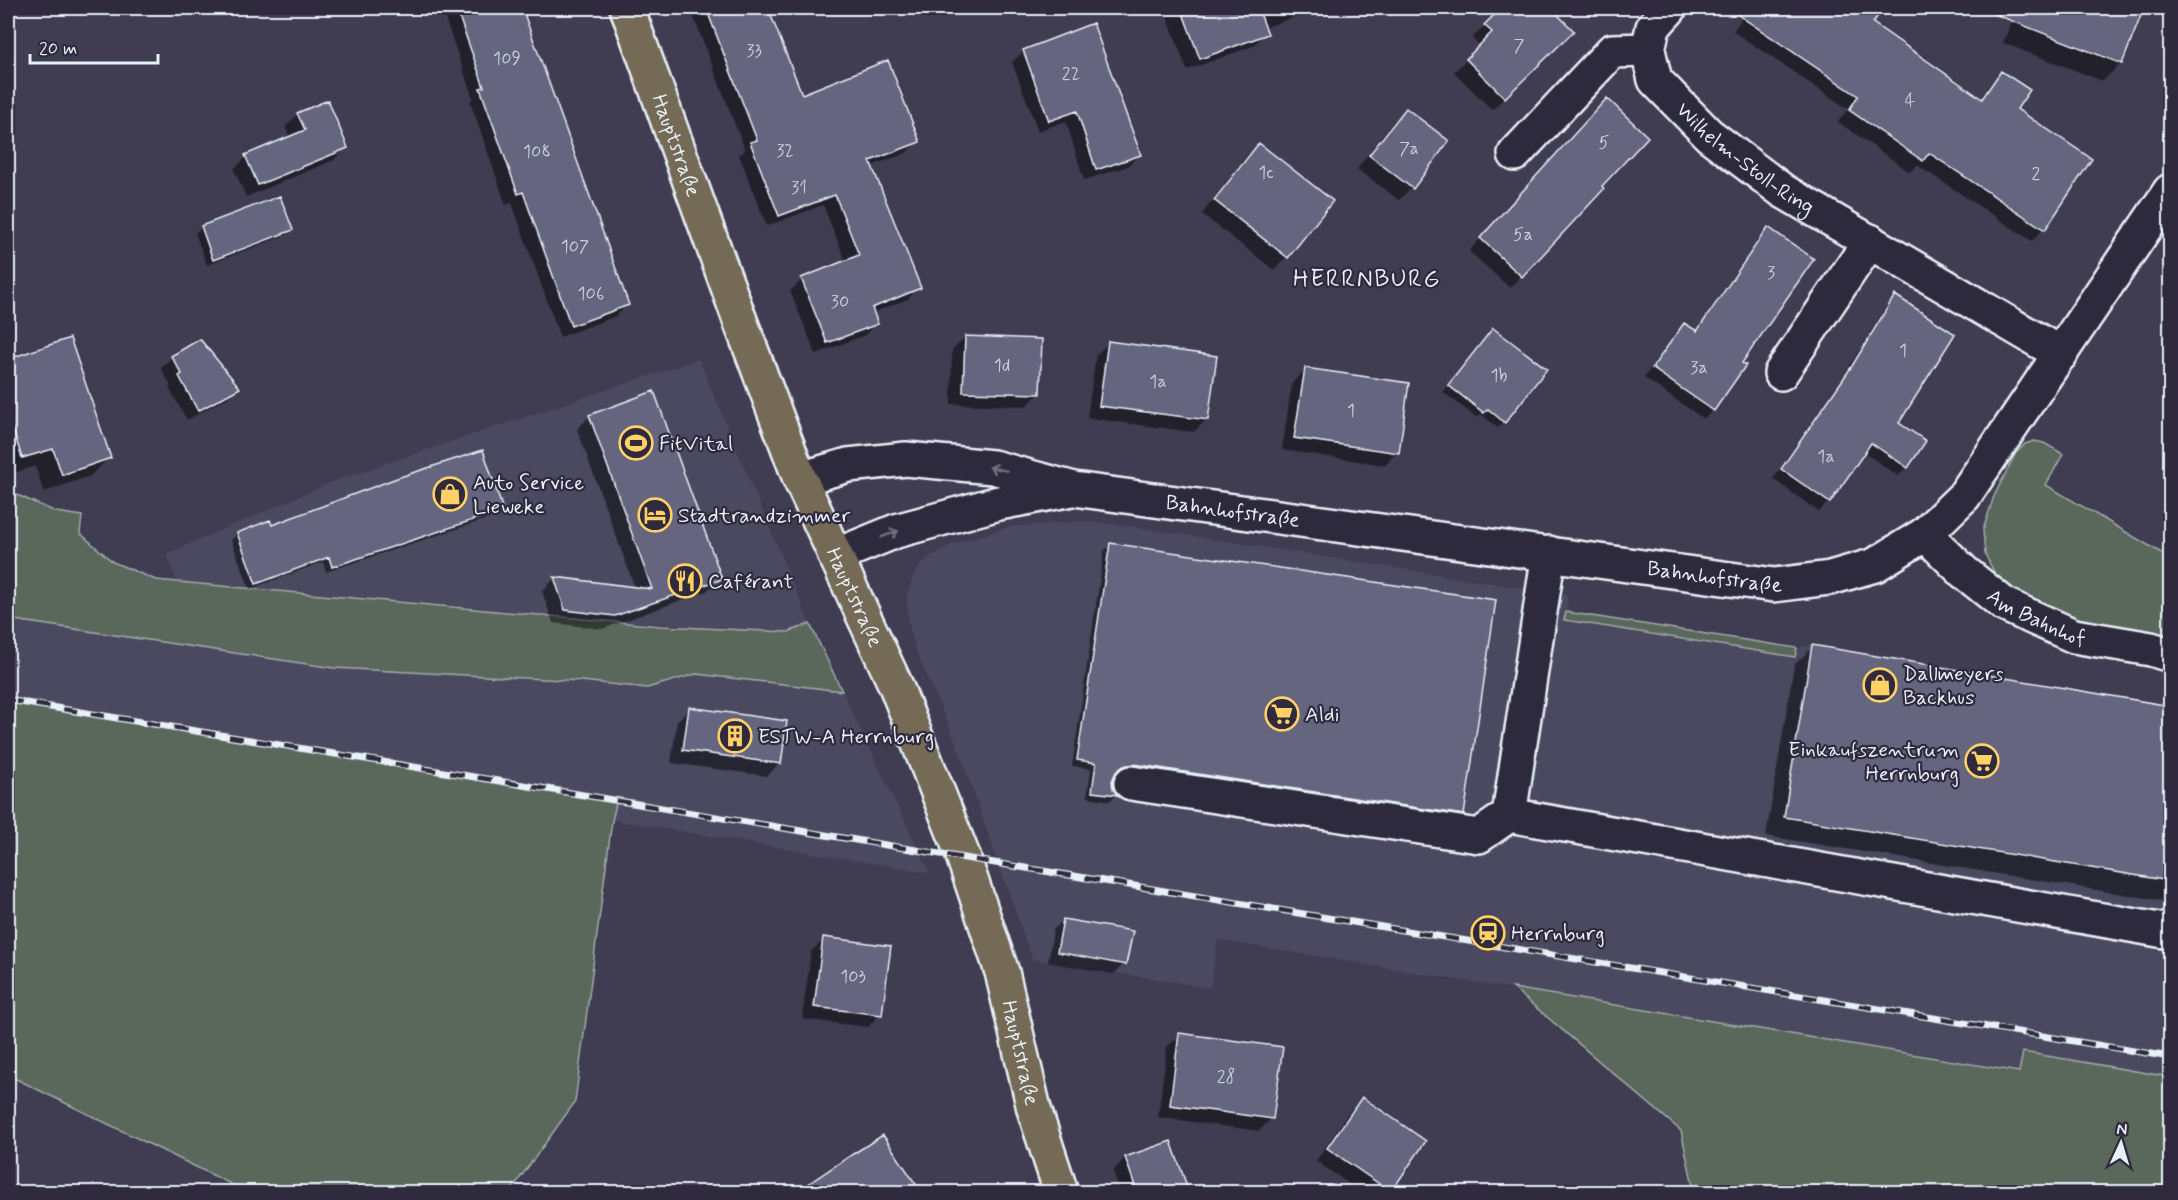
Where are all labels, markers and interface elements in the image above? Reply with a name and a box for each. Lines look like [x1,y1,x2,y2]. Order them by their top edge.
scale bar [30,27,158,65]
house number: 7 [1514,34,1525,58]
text: 20 m [39,37,77,61]
house number: 33 [746,39,762,63]
house number: 109 [493,47,521,71]
house number: 22 [1062,62,1080,86]
house number: 4 [1905,89,1915,113]
street label: Hauptstraße [644,91,707,201]
street label: Wilhelm-Stoll-Ring [1670,97,1819,222]
house number: 5 [1599,131,1610,155]
house number: 7a [1399,137,1419,161]
house number: 32 [776,139,794,163]
house number: 108 [523,140,551,164]
house number: 1c [1258,161,1274,185]
house number: 2 [2032,162,2041,186]
house number: 31 [791,176,807,200]
house number: 5a [1513,223,1533,247]
house number: 107 [561,235,589,259]
house number: 3 [1767,261,1775,285]
district label: HERRNBURG [1293,264,1441,295]
house number: 106 [578,282,604,306]
house number: 30 [831,290,849,314]
house number: 1 [1899,339,1907,363]
house number: 1d [994,354,1010,378]
house number: 3a [1690,356,1708,380]
house number: 1b [1491,364,1508,388]
house number: 1a [1149,370,1167,394]
house number: 1 [1347,399,1355,423]
sports icon: FitVital [618,425,654,461]
place label: FitVital [659,430,733,458]
house number: 1a [1817,445,1835,469]
one-way arrow [988,462,1007,474]
place label: Auto Service Lieweke [473,469,584,521]
shop icon: Auto Service Lieweke [432,476,468,512]
street label: Bahnhofstraße [1164,489,1302,535]
hotel icon: Stadtrandzimmer [637,497,673,533]
place label: Stadtrandzimmer [678,502,850,530]
one-way arrow [880,528,898,539]
street label: Hauptstraße [819,543,889,652]
street label: Bahnhofstraße [1645,555,1783,600]
restaurant icon: Caférant [667,563,703,599]
place label: Caférant [708,568,794,596]
street label: Am Bahnhof [1980,583,2088,653]
place label: Dallmeyers Backhus [1903,660,2003,712]
shop icon: Dallmeyers Backhus [1862,667,1898,703]
supermarket icon: Aldi [1264,696,1300,732]
place label: Aldi [1305,701,1339,729]
building icon: ESTW-A Herrnburg [717,718,753,754]
place label: ESTW-A Herrnburg [758,723,934,751]
place label: Einkaufszentrum Herrnburg [1788,736,1959,788]
supermarket icon: Einkaufszentrum Herrnburg [1964,743,2000,779]
station icon: Herrnburg [1470,915,1506,951]
place label: Herrnburg [1511,920,1605,948]
house number: 103 [840,965,866,989]
street label: Hauptstraße [994,998,1046,1108]
house number: 28 [1217,1065,1235,1089]
north arrow [2091,1113,2151,1173]
text: N [2116,1119,2128,1140]

